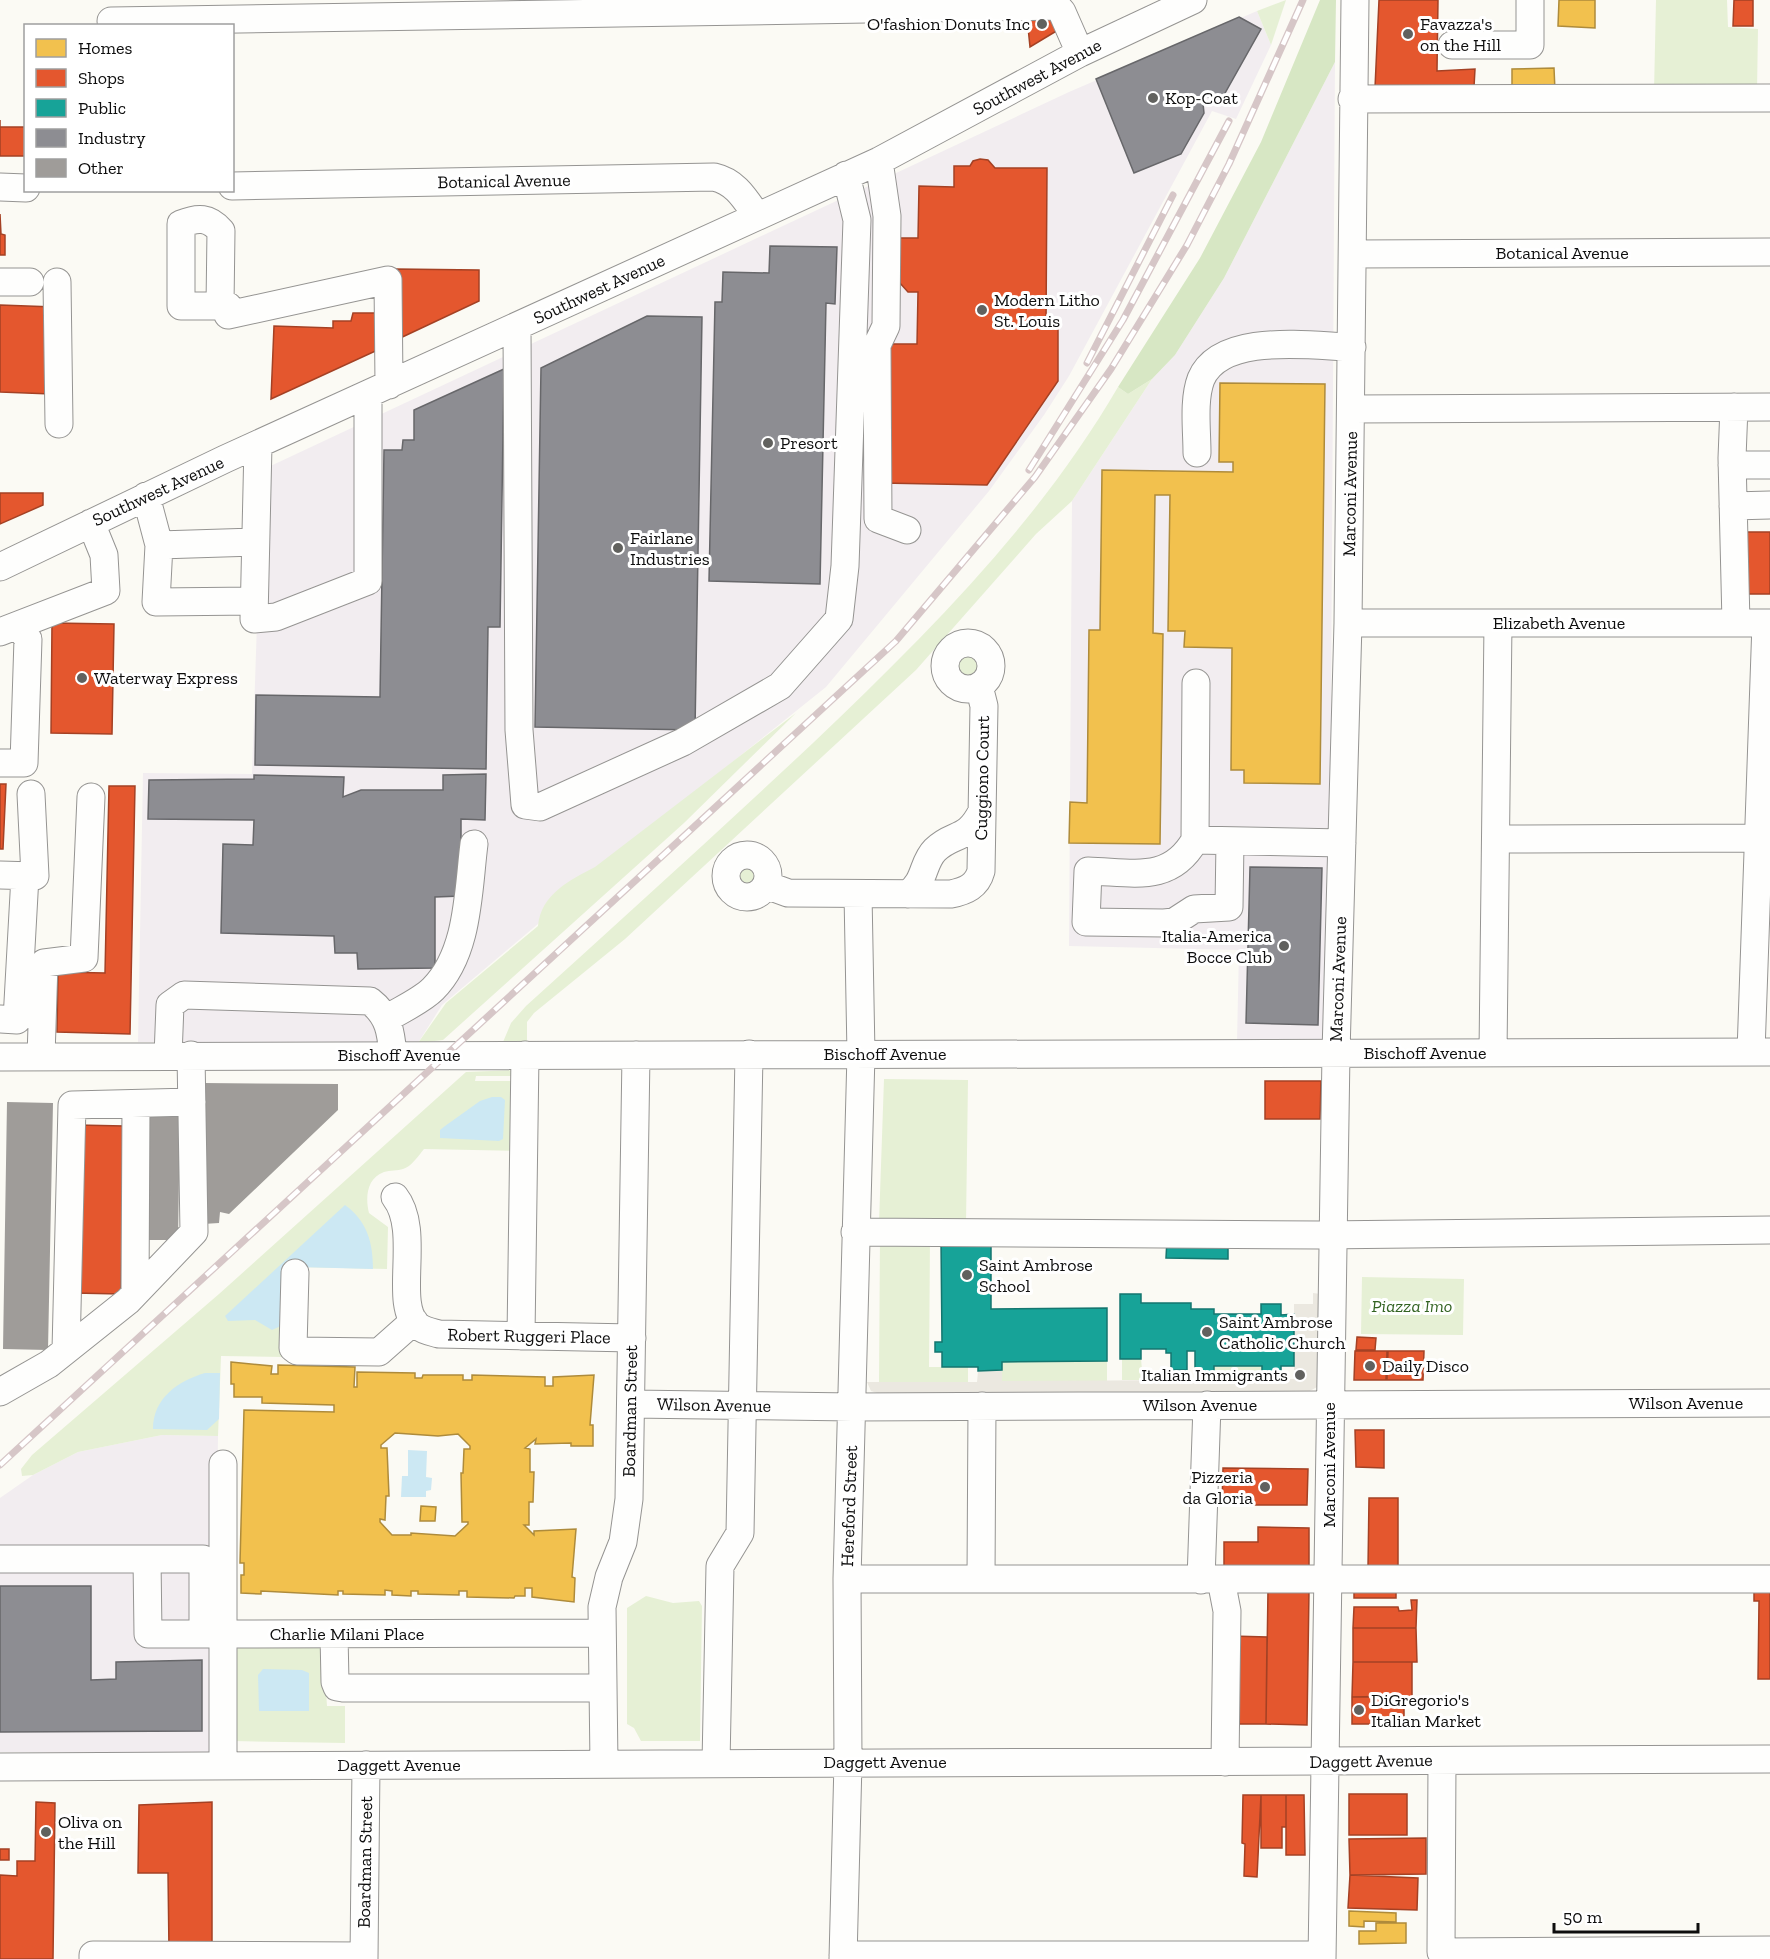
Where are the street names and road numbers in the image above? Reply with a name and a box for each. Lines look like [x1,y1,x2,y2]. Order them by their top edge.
street label: Southwest Avenue [969,34,1105,120]
street label: Botanical Avenue [437,169,571,193]
street label: Botanical Avenue [1495,242,1629,264]
street label: Southwest Avenue [530,249,668,329]
street label: Marconi Avenue [1338,431,1362,557]
street label: Southwest Avenue [89,451,227,531]
street label: Elizabeth Avenue [1493,612,1625,634]
street label: Cuggiono Court [970,715,994,840]
street label: Marconi Avenue [1325,916,1351,1042]
street label: Bischoff Avenue [1363,1042,1487,1064]
street label: Bischoff Avenue [823,1043,947,1065]
street label: Bischoff Avenue [337,1044,461,1066]
street label: Robert Ruggeri Place [447,1324,611,1348]
street label: Boardman Street [618,1344,642,1477]
street label: Wilson Avenue [1629,1392,1743,1414]
street label: Wilson Avenue [657,1393,771,1417]
street label: Wilson Avenue [1143,1394,1257,1416]
street label: Marconi Avenue [1318,1402,1340,1528]
street label: Hereford Street [836,1445,862,1567]
street label: Charlie Milani Place [270,1623,424,1645]
street label: Daggett Avenue [1309,1749,1433,1773]
street label: Daggett Avenue [823,1751,947,1773]
street label: Daggett Avenue [337,1754,461,1776]
street label: Boardman Street [353,1795,377,1928]

